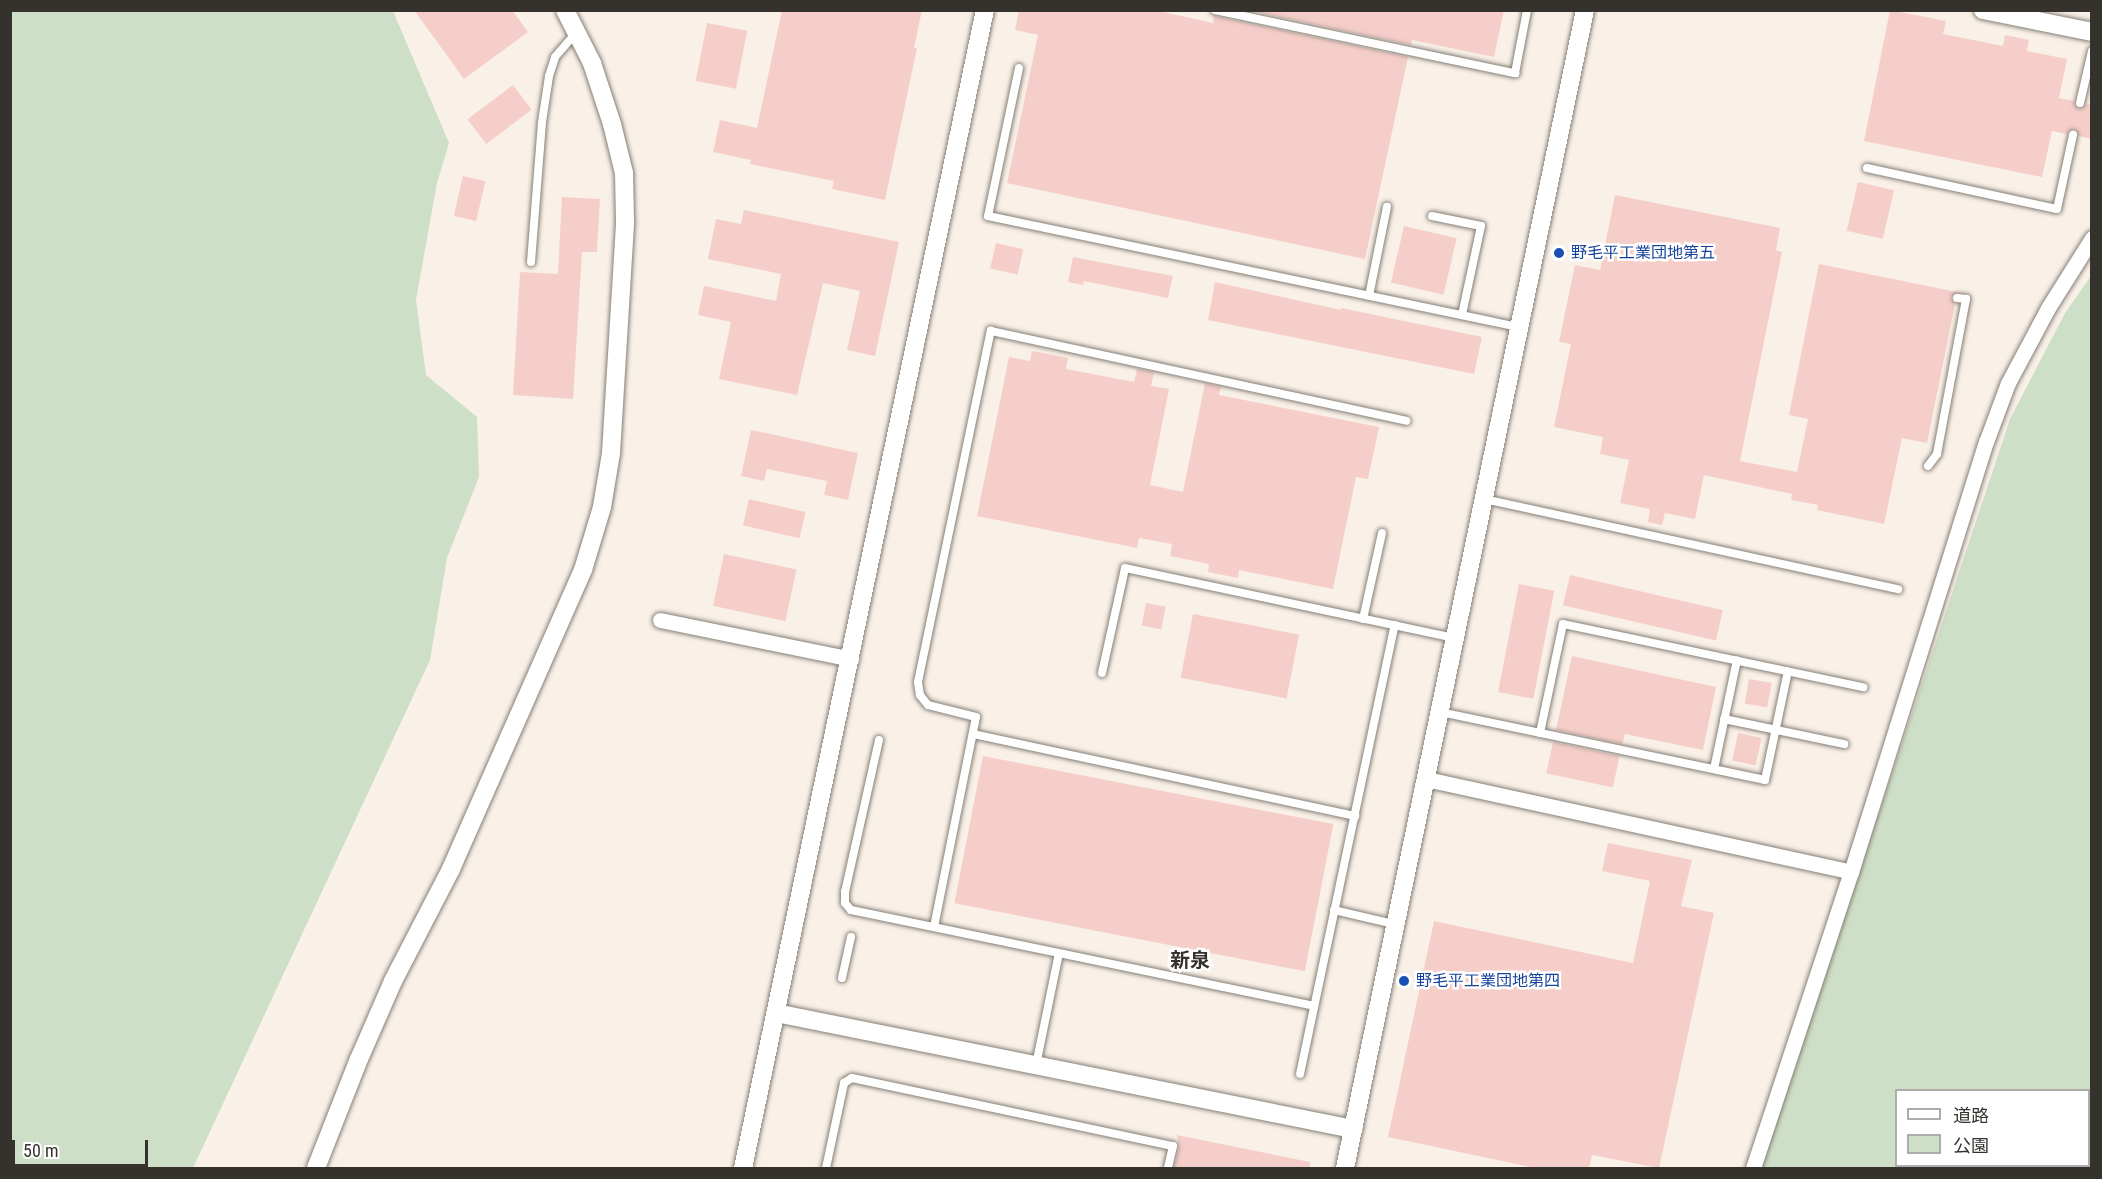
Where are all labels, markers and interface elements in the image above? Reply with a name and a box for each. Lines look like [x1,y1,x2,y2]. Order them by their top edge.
place label: 野毛平工業団地第五 [1571,243,1715,263]
marker: 野毛平工業団地第五 [1552,246,1566,260]
district label: 新泉 [1170,948,1210,972]
place label: 野毛平工業団地第四 [1416,971,1560,991]
marker: 野毛平工業団地第四 [1397,974,1411,988]
legend [1895,1089,2090,1167]
text: 道路 [1953,1105,1989,1126]
scale bar [15,1128,152,1166]
text: 公園 [1953,1135,1989,1156]
text: 50 m [23,1140,58,1161]

